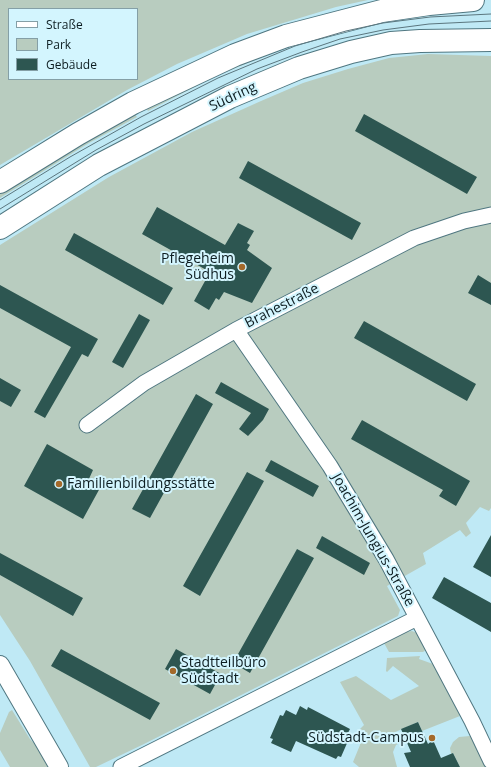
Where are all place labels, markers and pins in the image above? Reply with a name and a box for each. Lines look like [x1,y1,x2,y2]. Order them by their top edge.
place label: Pflegeheim Südhus [161,251,234,284]
marker: Pflegeheim Südhus [237,262,247,272]
place label: Familienbildungsstätte [67,476,215,492]
marker: Familienbildungsstätte [54,479,64,489]
place label: Stadtteilbüro Südstadt [181,655,266,688]
marker: Stadtteilbüro Südstadt [168,666,178,676]
place label: Südstadt-Campus [308,730,424,746]
marker: Südstadt-Campus [427,733,437,743]

